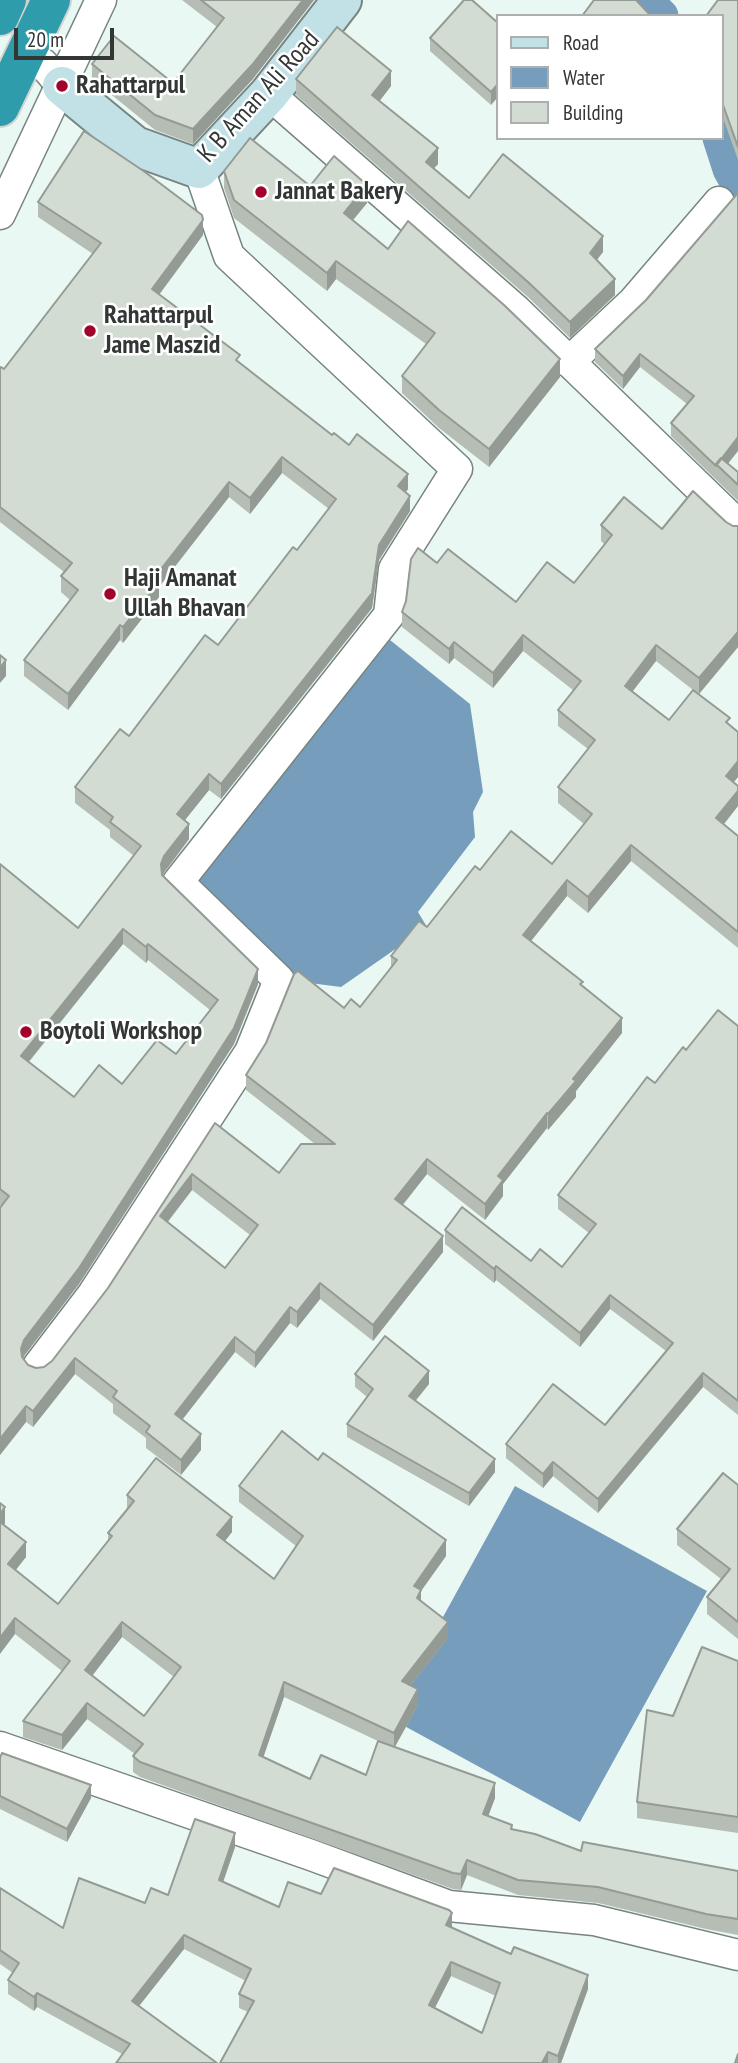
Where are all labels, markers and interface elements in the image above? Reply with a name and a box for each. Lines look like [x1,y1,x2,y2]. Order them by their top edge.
scale bar [18,14,117,58]
legend [496,14,724,140]
street label: K B Aman Ali Road [192,25,326,169]
text: 20 m [27,26,64,53]
text: Road [563,29,599,56]
text: Water [563,64,605,91]
place label: Rahattarpul [76,70,185,102]
marker: Rahattarpul [54,78,70,94]
text: Building [563,99,623,126]
place label: Jannat Bakery [275,176,403,208]
marker: Jannat Bakery [253,184,269,200]
place label: Rahattarpul Jame Maszid [104,300,220,362]
marker: Rahattarpul Jame Maszid [82,323,98,339]
place label: Haji Amanat Ullah Bhavan [124,563,246,624]
marker: Haji Amanat Ullah Bhavan [102,586,118,602]
place label: Boytoli Workshop [40,1016,202,1048]
marker: Boytoli Workshop [18,1024,34,1040]

